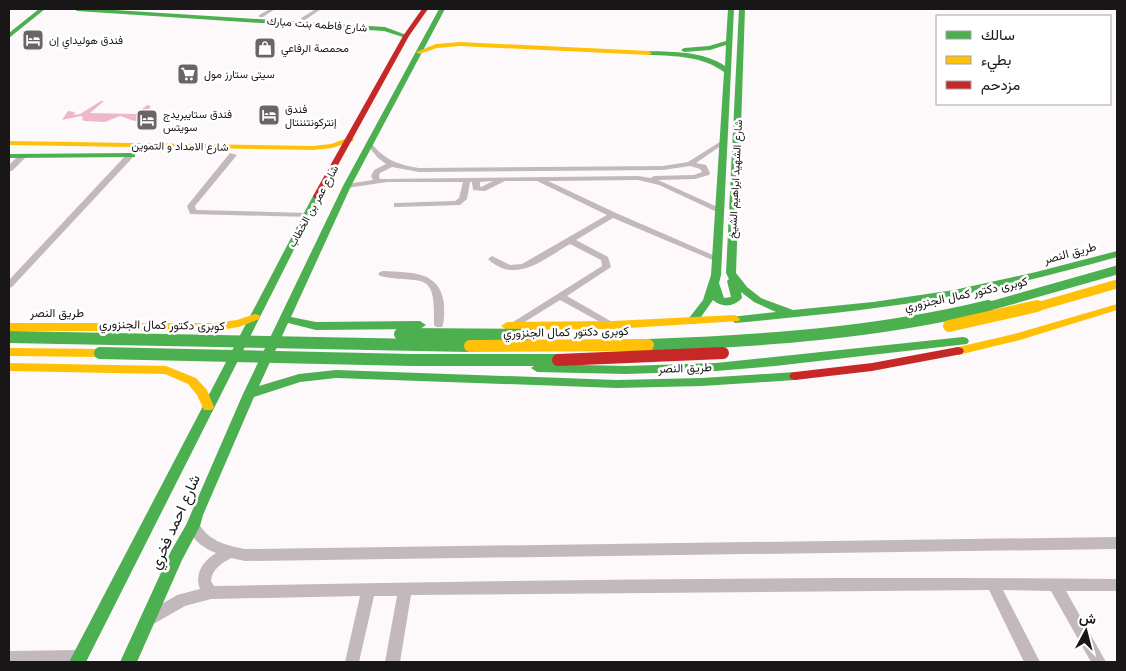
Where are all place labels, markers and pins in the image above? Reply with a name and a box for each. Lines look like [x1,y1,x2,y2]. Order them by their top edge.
hotel icon: فندق هوليداي إن [21,28,45,52]
place label: فندق هوليداي إن [49,33,123,50]
shop icon: محمصة الرفاعي [253,36,277,60]
place label: محمصة الرفاعي [281,41,349,58]
supermarket icon: سيتى ستارز مول [176,62,200,86]
place label: سيتى ستارز مول [204,67,275,81]
place label: فندق إنتركونتننتال [285,102,337,129]
hotel icon: فندق إنتركونتننتال [257,103,281,127]
place label: فندق ستايبريدج سويتس [163,107,232,134]
hotel icon: فندق ستايبريدج سويتس [135,108,159,132]

